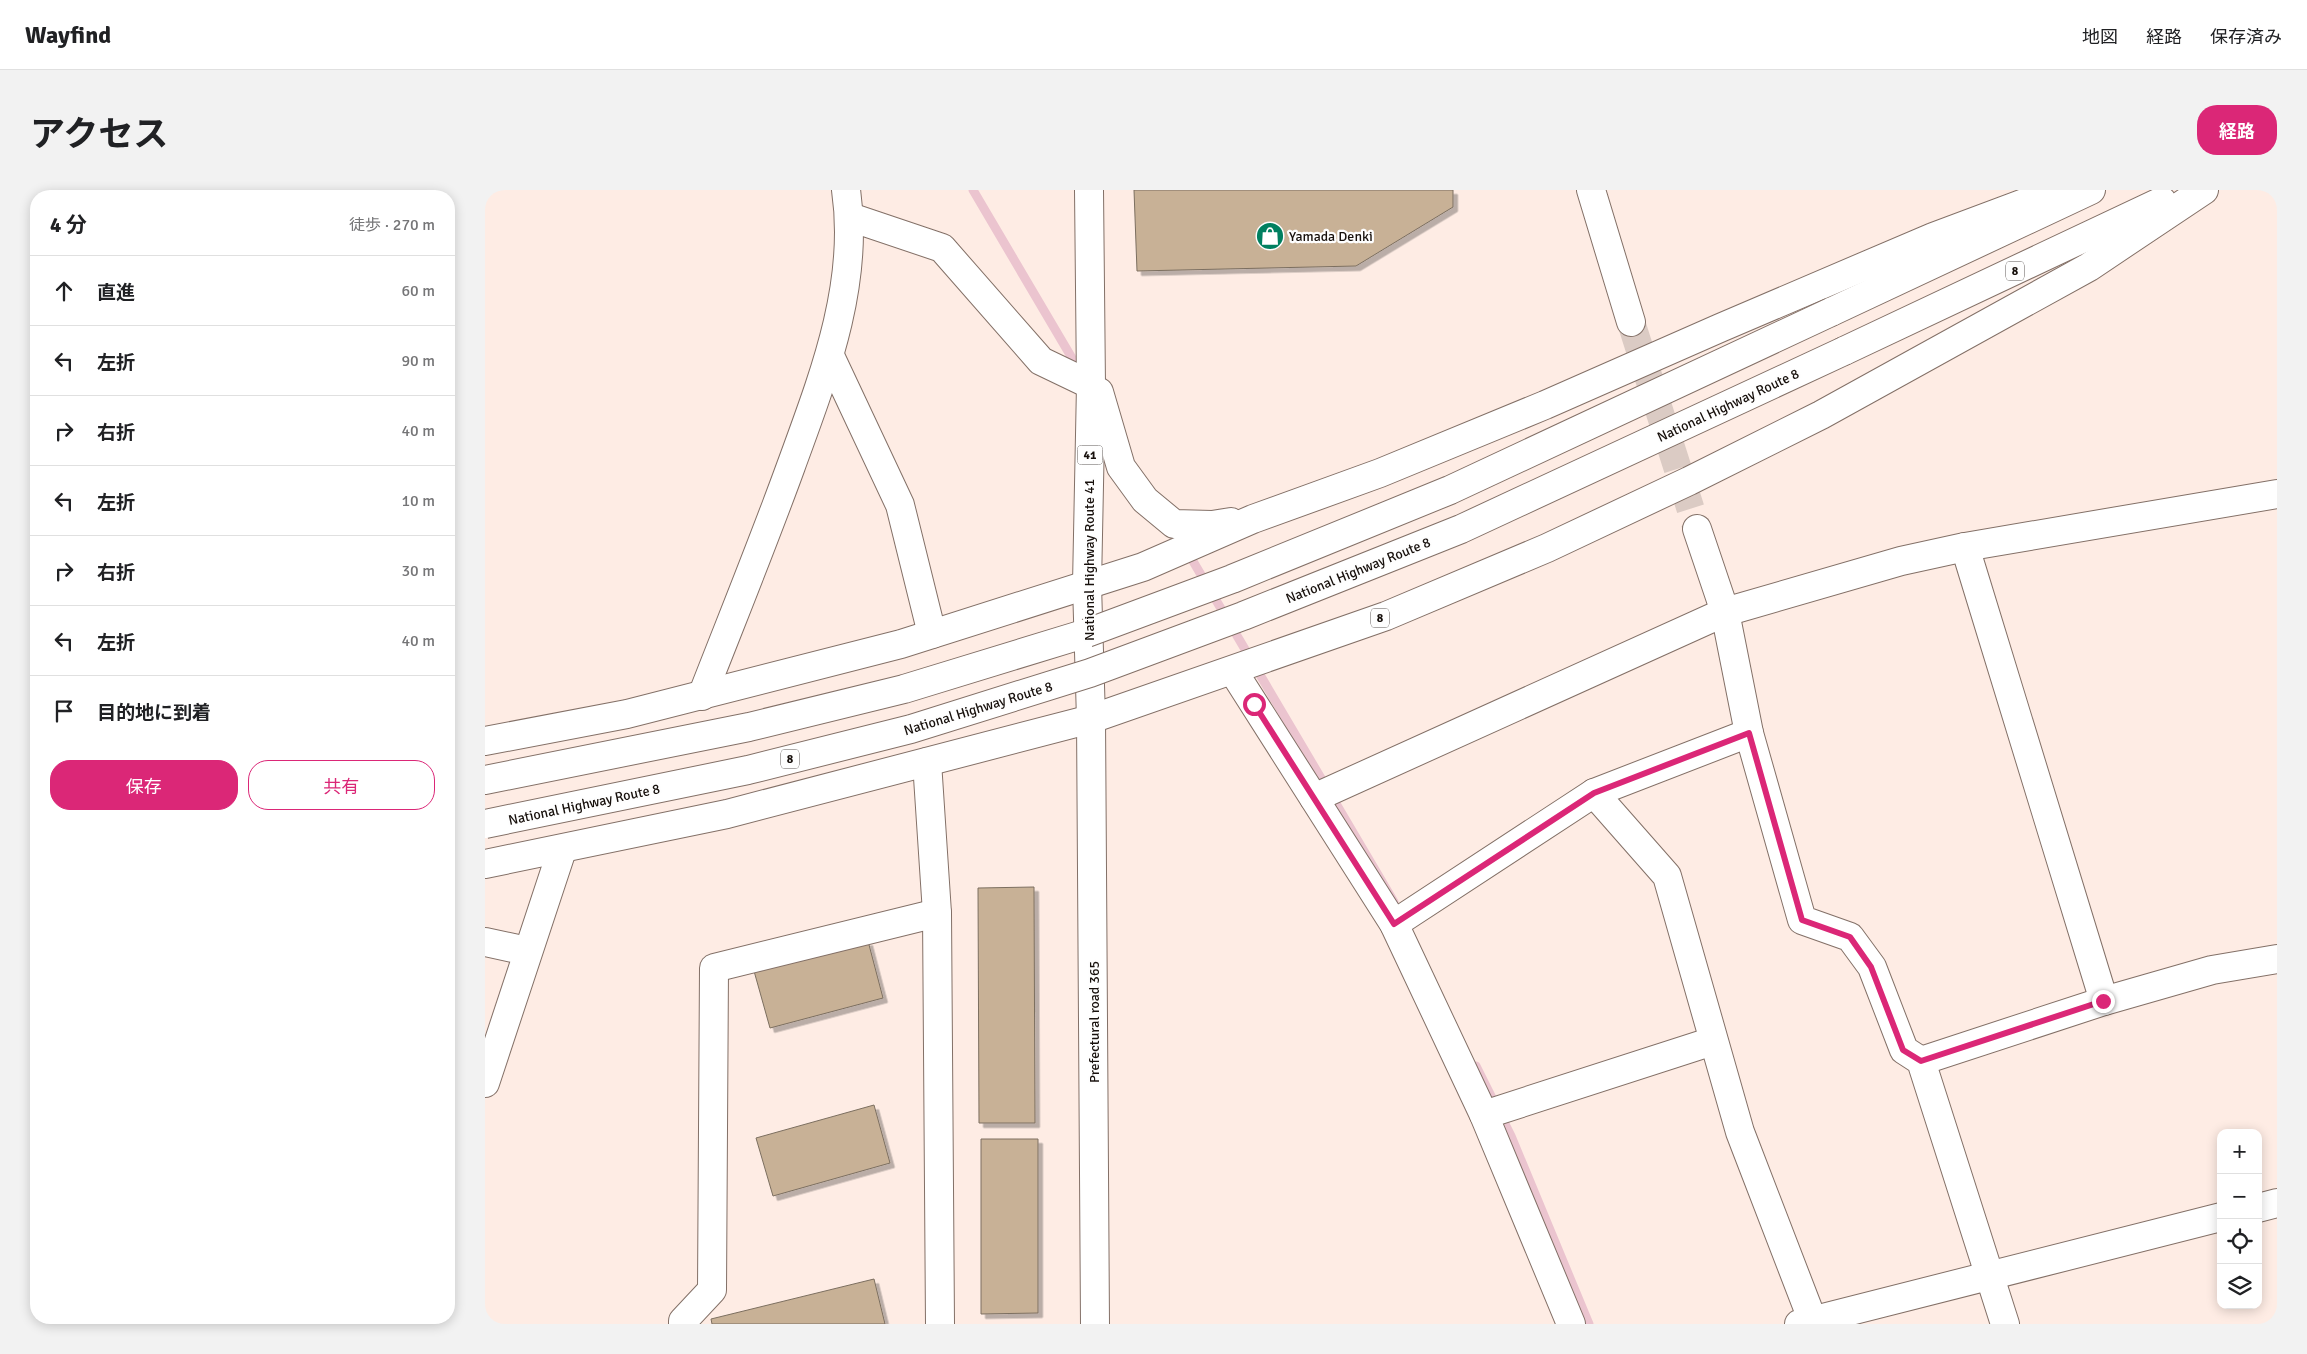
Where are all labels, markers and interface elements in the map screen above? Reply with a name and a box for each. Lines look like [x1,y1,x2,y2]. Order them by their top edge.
text: Wayfind [25,20,111,50]
text: 地図 [2082,26,2118,48]
text: 経路 [2146,26,2182,48]
text: 保存済み [2210,26,2282,48]
button: 経路 [2197,105,2277,155]
text: アクセス [30,113,168,156]
text: 4 分 [50,212,87,238]
text: 徒歩 · 270 m [349,215,435,235]
shop icon: Yamada Denki [1255,221,1285,251]
place label: Yamada Denki [1289,228,1373,245]
road number: 8 [2006,262,2024,280]
icon: ahead [50,277,78,305]
text: 直進 [97,281,135,305]
text: 60 m [401,281,435,301]
icon: left [50,347,78,375]
text: 左折 [97,351,135,375]
text: 90 m [401,351,435,371]
street label: National Highway Route 8 [1655,365,1802,446]
icon: right [50,417,78,445]
text: 右折 [97,421,135,445]
text: 40 m [401,421,435,441]
road number: 41 [1077,446,1103,464]
street label: National Highway Route 41 [1081,479,1098,641]
icon: left [50,487,78,515]
text: 左折 [97,491,135,515]
text: 10 m [401,491,435,511]
street label: National Highway Route 8 [1283,534,1433,607]
icon: right [50,557,78,585]
text: 右折 [97,561,135,585]
text: 30 m [401,561,435,581]
road number: 8 [1371,608,1389,628]
icon: left [50,627,78,655]
text: 左折 [97,631,135,655]
text: 40 m [401,631,435,651]
street label: National Highway Route 8 [902,678,1055,739]
route start [1243,693,1266,716]
icon: arrive [50,697,78,725]
text: 目的地に到着 [97,701,211,725]
road number: 8 [781,750,799,768]
button: 保存 [50,760,238,810]
button: 共有 [248,760,435,810]
street label: National Highway Route 8 [507,780,661,829]
street label: Prefectural road 365 [1086,961,1103,1083]
route end [2092,990,2115,1013]
map controls [2217,1129,2262,1309]
button: + [2217,1129,2262,1174]
button: − [2217,1174,2262,1219]
button: locate [2217,1219,2262,1264]
button: layers [2217,1264,2262,1309]

